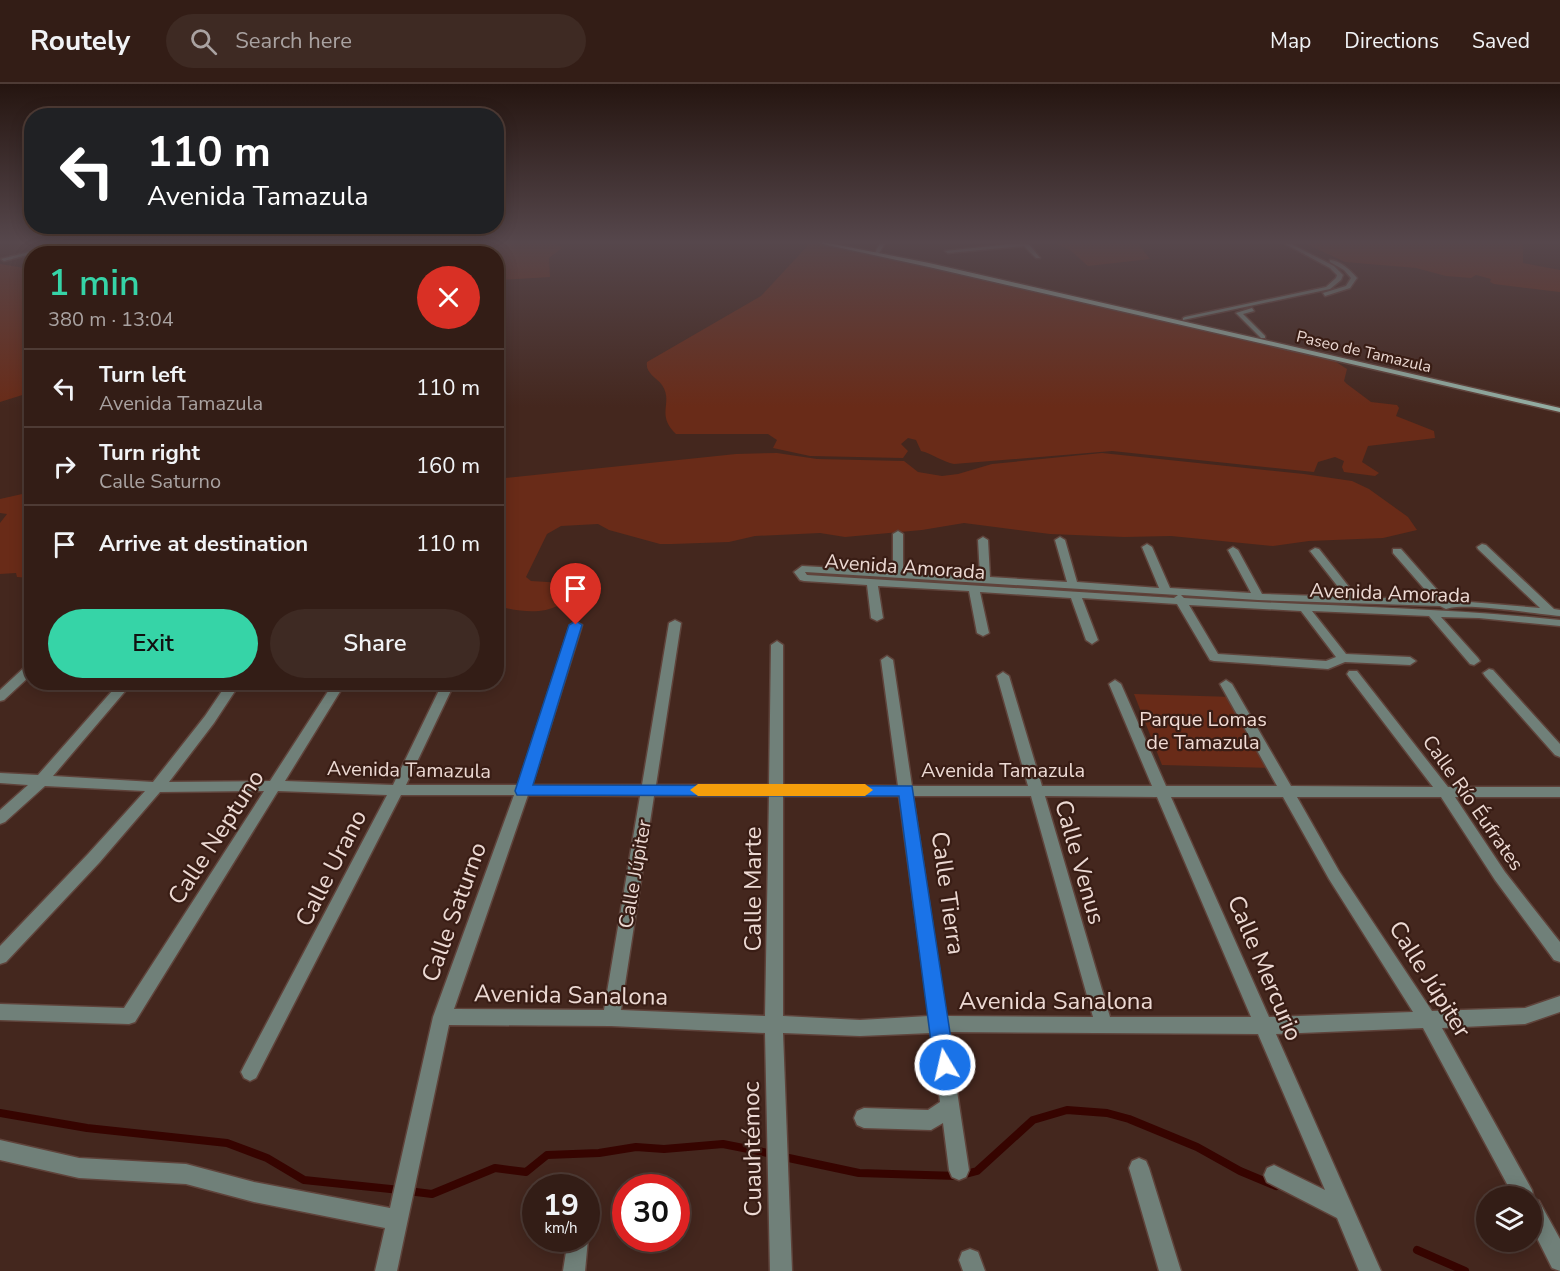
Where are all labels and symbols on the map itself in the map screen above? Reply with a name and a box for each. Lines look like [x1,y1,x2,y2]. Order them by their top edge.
street label: Paseo de Tamazula [1294,326,1434,378]
street label: Avenida Amorada [824,548,986,586]
pin [550,563,601,625]
street label: Avenida Amorada [1309,577,1471,609]
park label: Parque Lomas de Tamazula [1139,706,1267,756]
street label: Calle Río Éufrates [1416,730,1530,876]
street label: Avenida Tamazula [327,755,491,785]
street label: Avenida Tamazula [921,757,1085,784]
street label: Calle Neptuno [160,763,272,911]
street label: Calle Venus [1047,796,1113,928]
street label: Calle Urano [288,804,374,932]
street label: Calle Júpiter [612,818,658,930]
street label: Calle Marte [737,826,769,952]
street label: Calle Tierra [924,829,972,957]
street label: Calle Saturno [414,838,494,986]
street label: Calle Mercurio [1220,890,1310,1046]
street label: Calle Júpiter [1381,915,1479,1044]
street label: Avenida Sanalona [474,977,668,1013]
street label: Avenida Sanalona [959,985,1153,1017]
position arrow [913,1033,977,1097]
street label: Cuauhtémoc [735,1081,769,1217]
speed limit sign: 30 [612,1174,690,1252]

